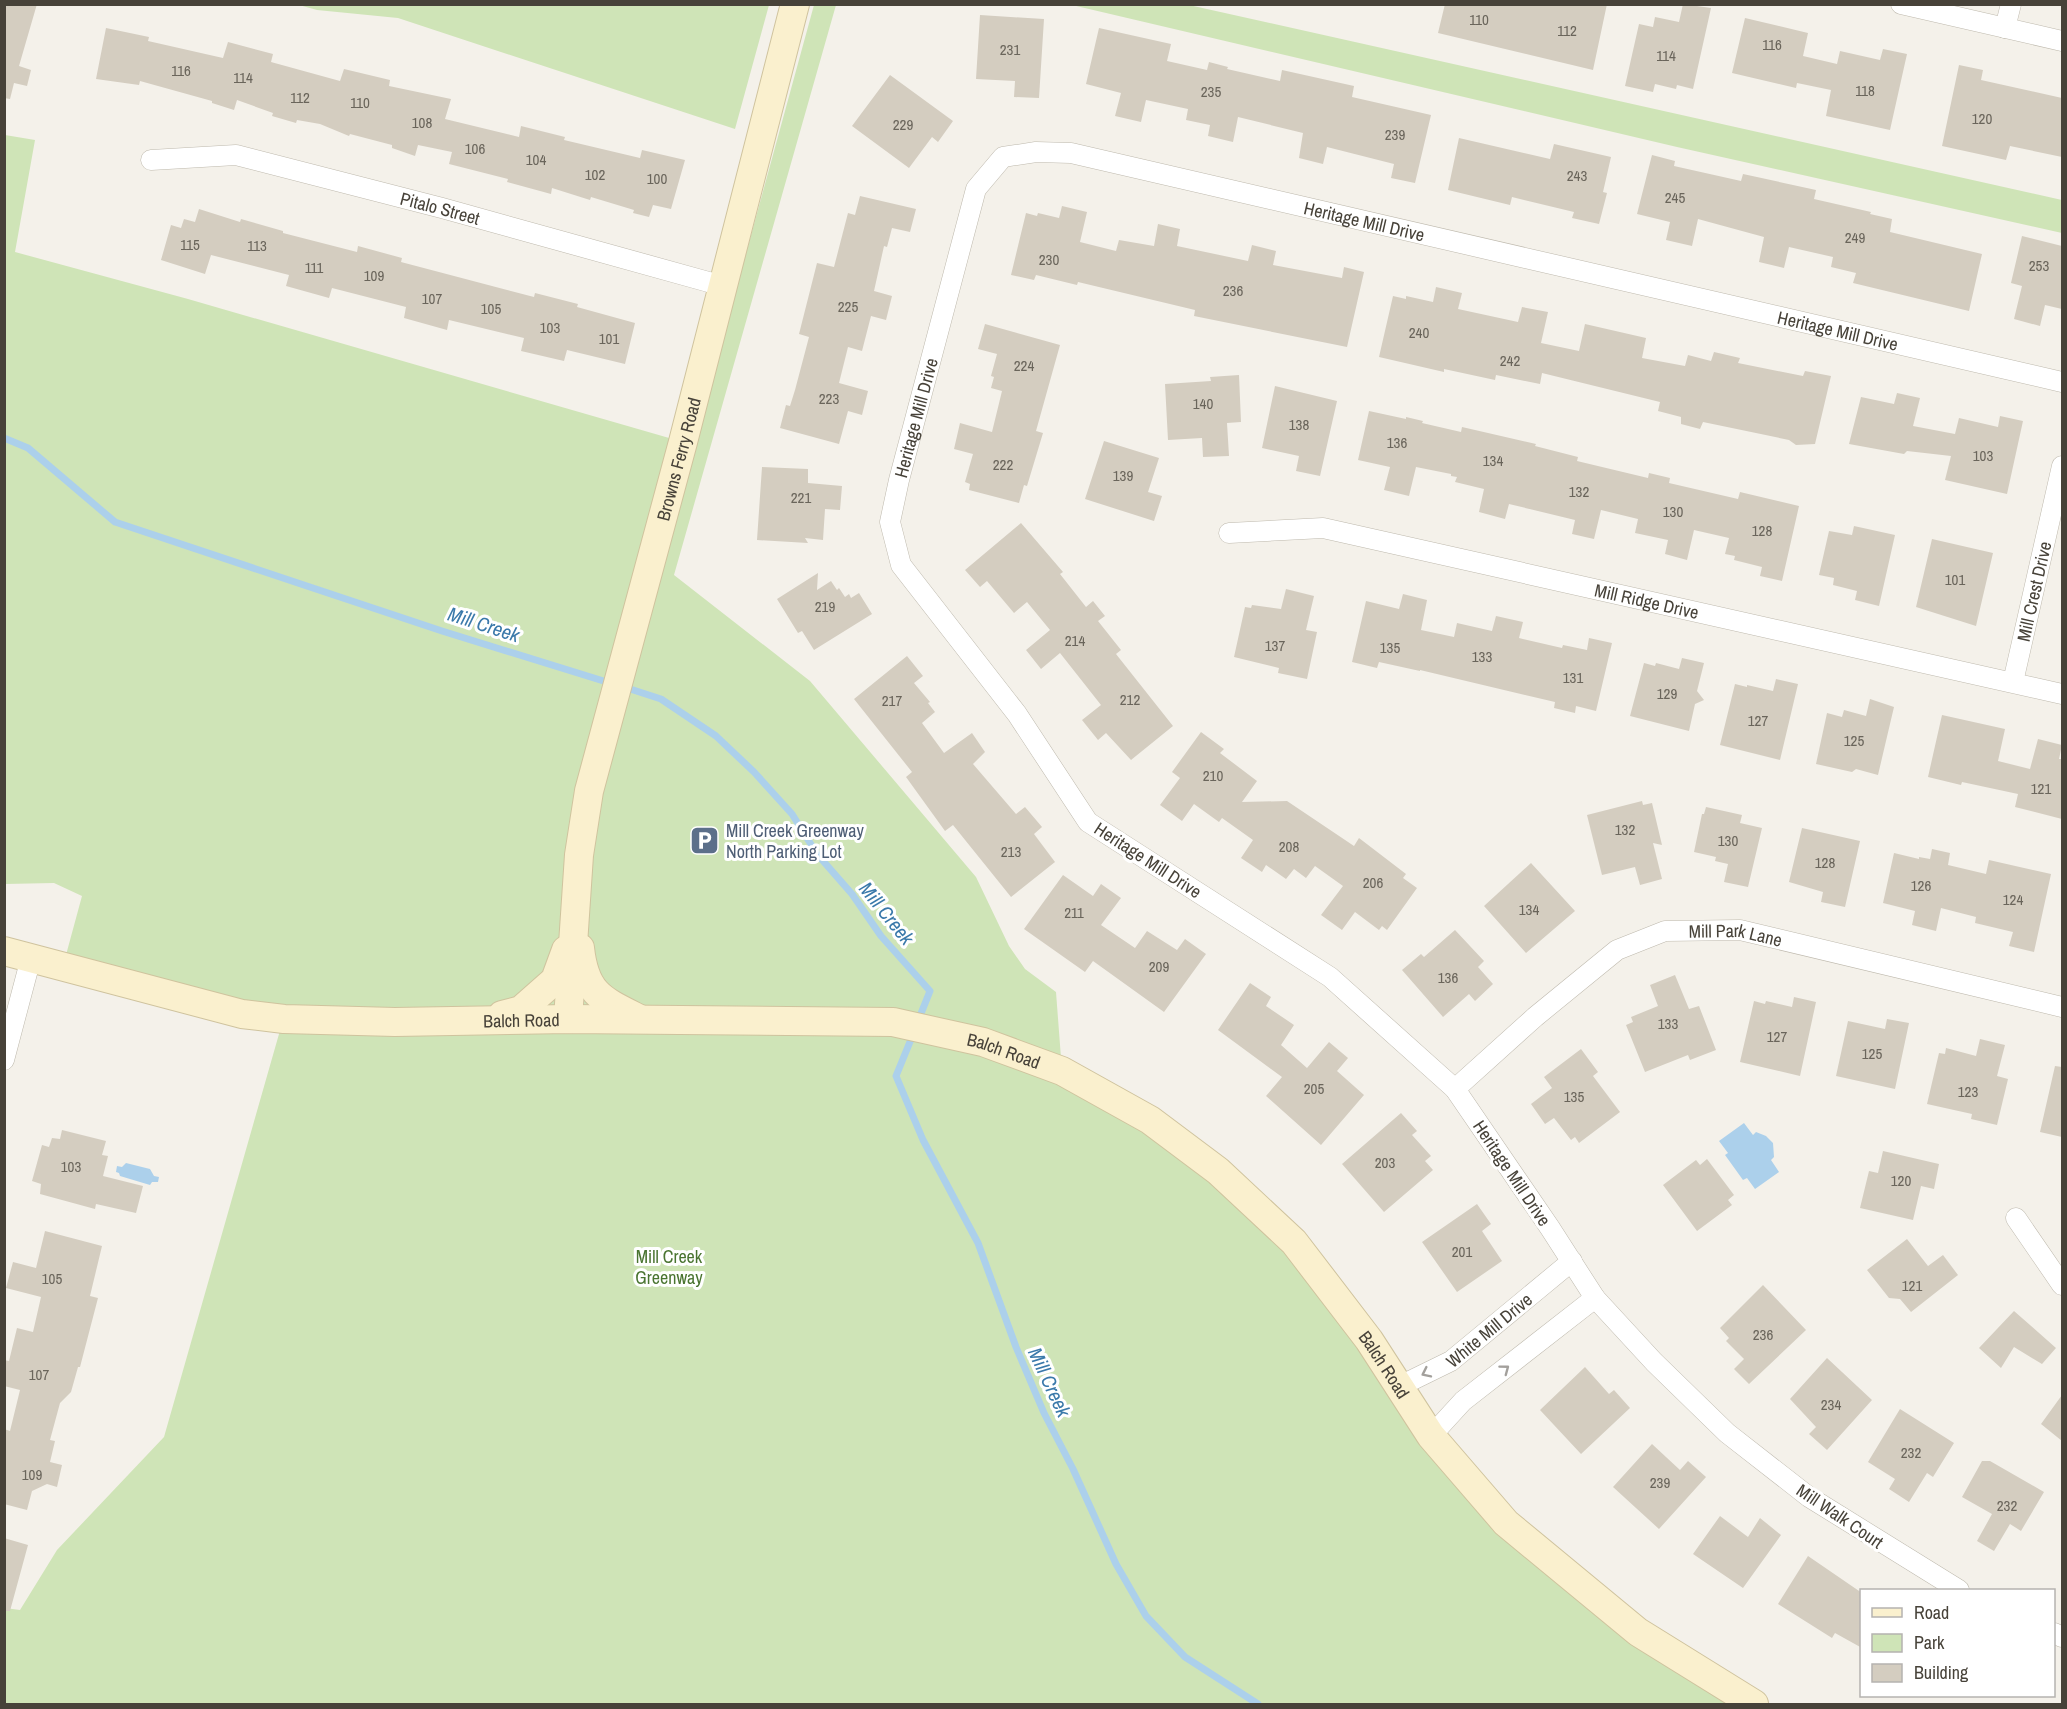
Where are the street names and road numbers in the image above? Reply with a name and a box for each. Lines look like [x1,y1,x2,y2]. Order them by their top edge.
street label: Pitalo Street [398,185,483,230]
street label: Heritage Mill Drive [1302,195,1427,247]
street label: Heritage Mill Drive [1775,304,1901,356]
street label: Heritage Mill Drive [888,355,943,480]
street label: Browns Ferry Road [650,395,706,523]
street label: Mill Crest Drive [2010,539,2057,644]
street label: Mill Ridge Drive [1592,577,1701,625]
street label: Heritage Mill Drive [1090,816,1206,904]
street label: Mill Park Lane [1688,918,1785,952]
street label: Balch Road [483,1007,560,1033]
street label: Balch Road [965,1026,1044,1075]
street label: Heritage Mill Drive [1467,1115,1557,1231]
street label: White Mill Drive [1440,1287,1537,1373]
street label: Balch Road [1353,1325,1416,1403]
street label: Mill Walk Court [1792,1478,1888,1554]

